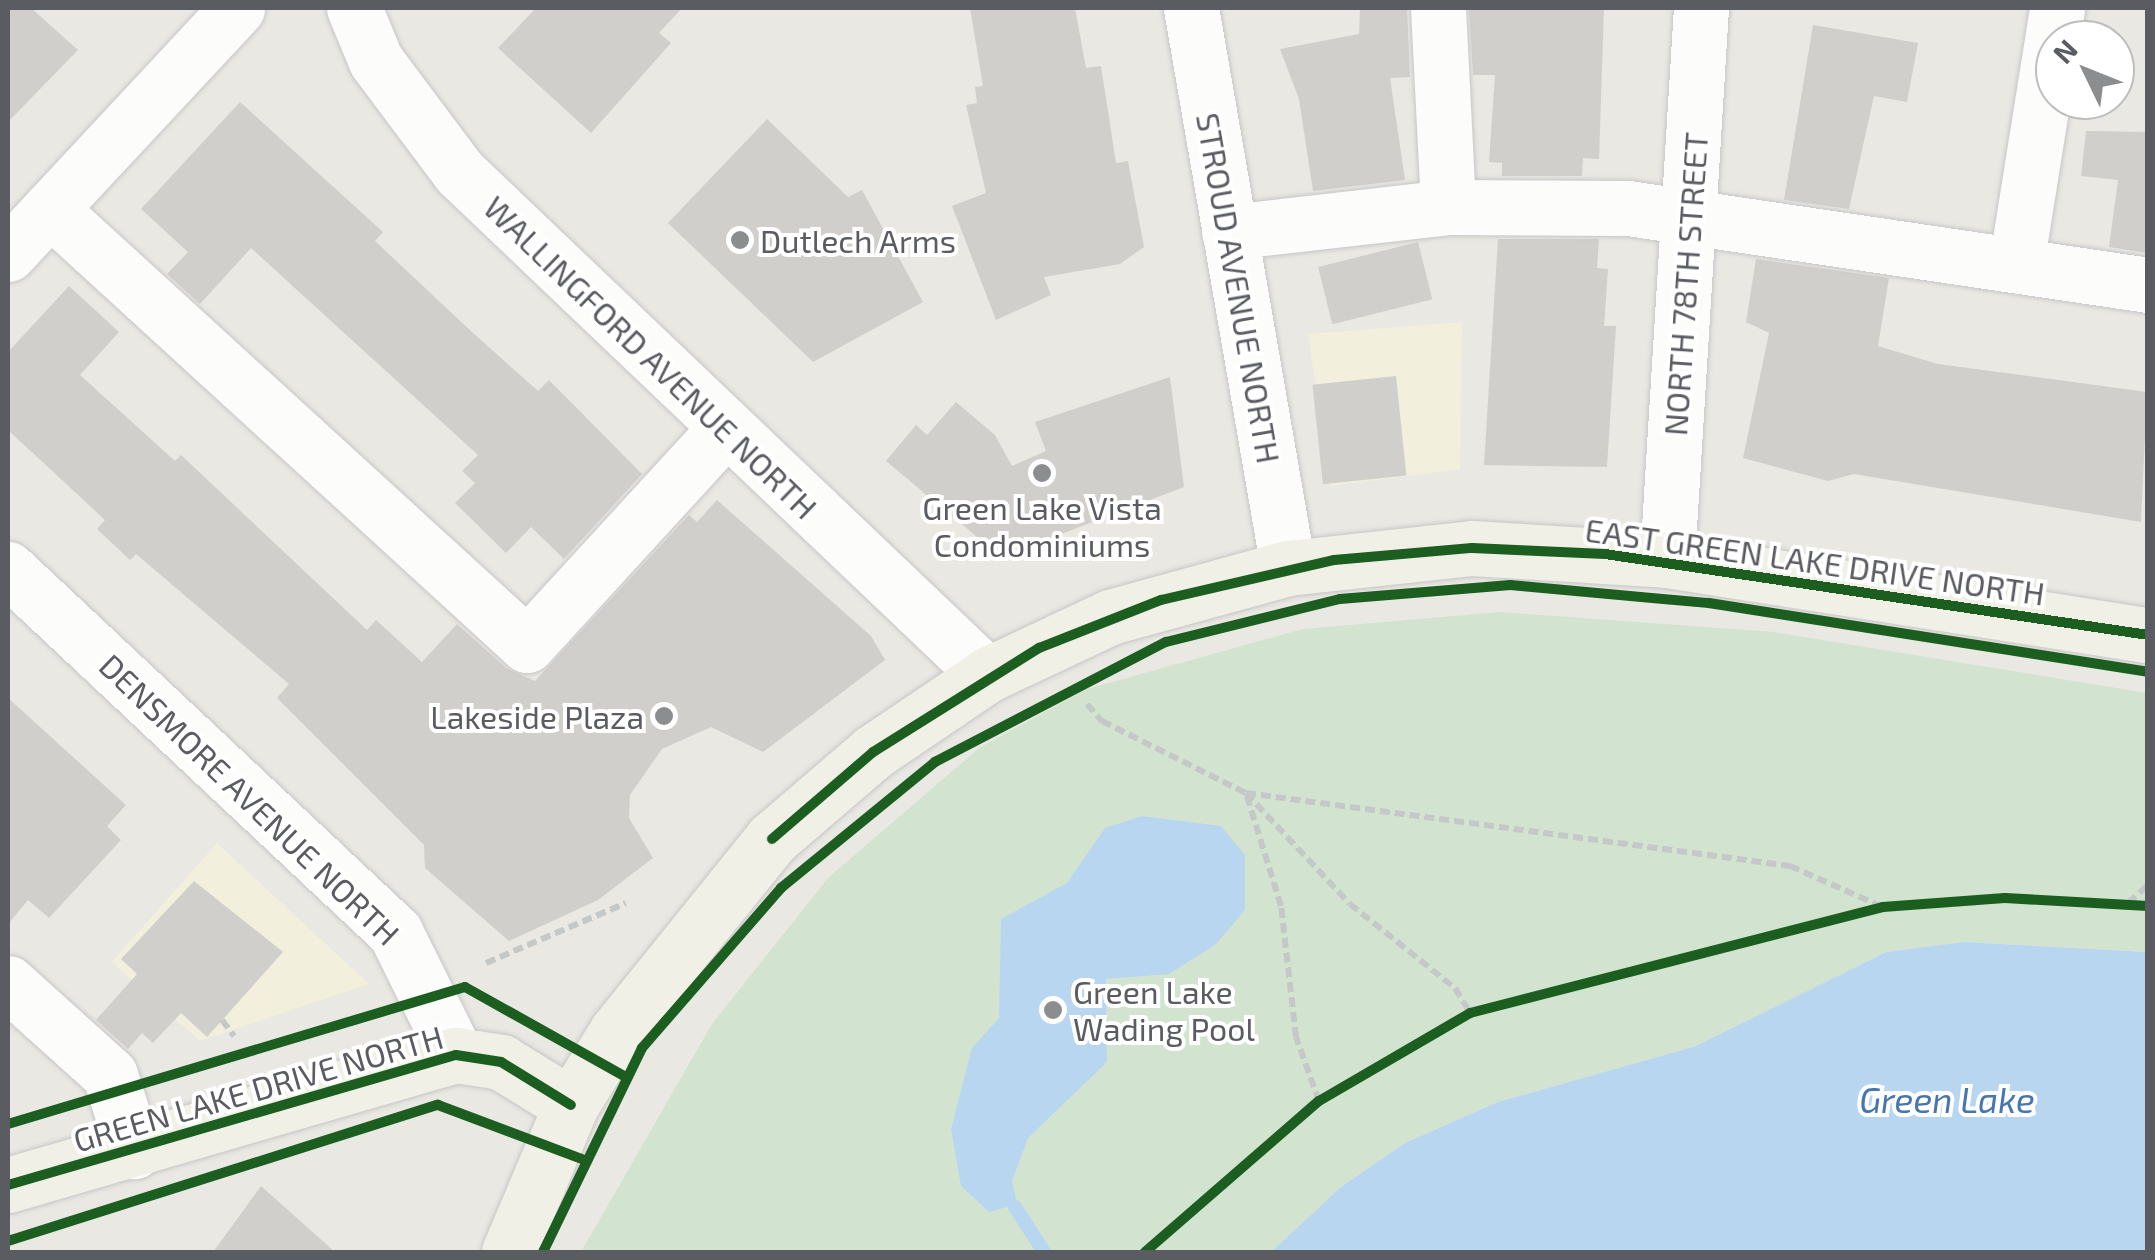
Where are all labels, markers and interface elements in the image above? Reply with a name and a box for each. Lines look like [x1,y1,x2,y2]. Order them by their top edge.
north arrow [2035,20,2135,120]
text: N [2045,32,2084,70]
street label: STROUD AVENUE NORTH [1189,109,1289,467]
street label: NORTH 78TH STREET [1655,131,1715,437]
street label: WALLINGFORD AVENUE NORTH [476,187,826,527]
place label: Dutlech Arms [760,221,957,259]
marker: Dutlech Arms [729,229,751,251]
marker: Green Lake Vista Condominiums [1031,462,1053,484]
place label: Green Lake Vista Condominiums [922,489,1162,564]
street label: EAST GREEN LAKE DRIVE NORTH [1582,510,2048,612]
street label: DENSMORE AVENUE NORTH [92,645,408,953]
place label: Lakeside Plaza [430,697,644,735]
marker: Lakeside Plaza [653,705,675,727]
place label: Green Lake Wading Pool [1073,973,1255,1048]
marker: Green Lake Wading Pool [1042,999,1064,1021]
street label: GREEN LAKE DRIVE NORTH [69,1017,447,1159]
water label: Green Lake [1859,1078,2035,1120]

